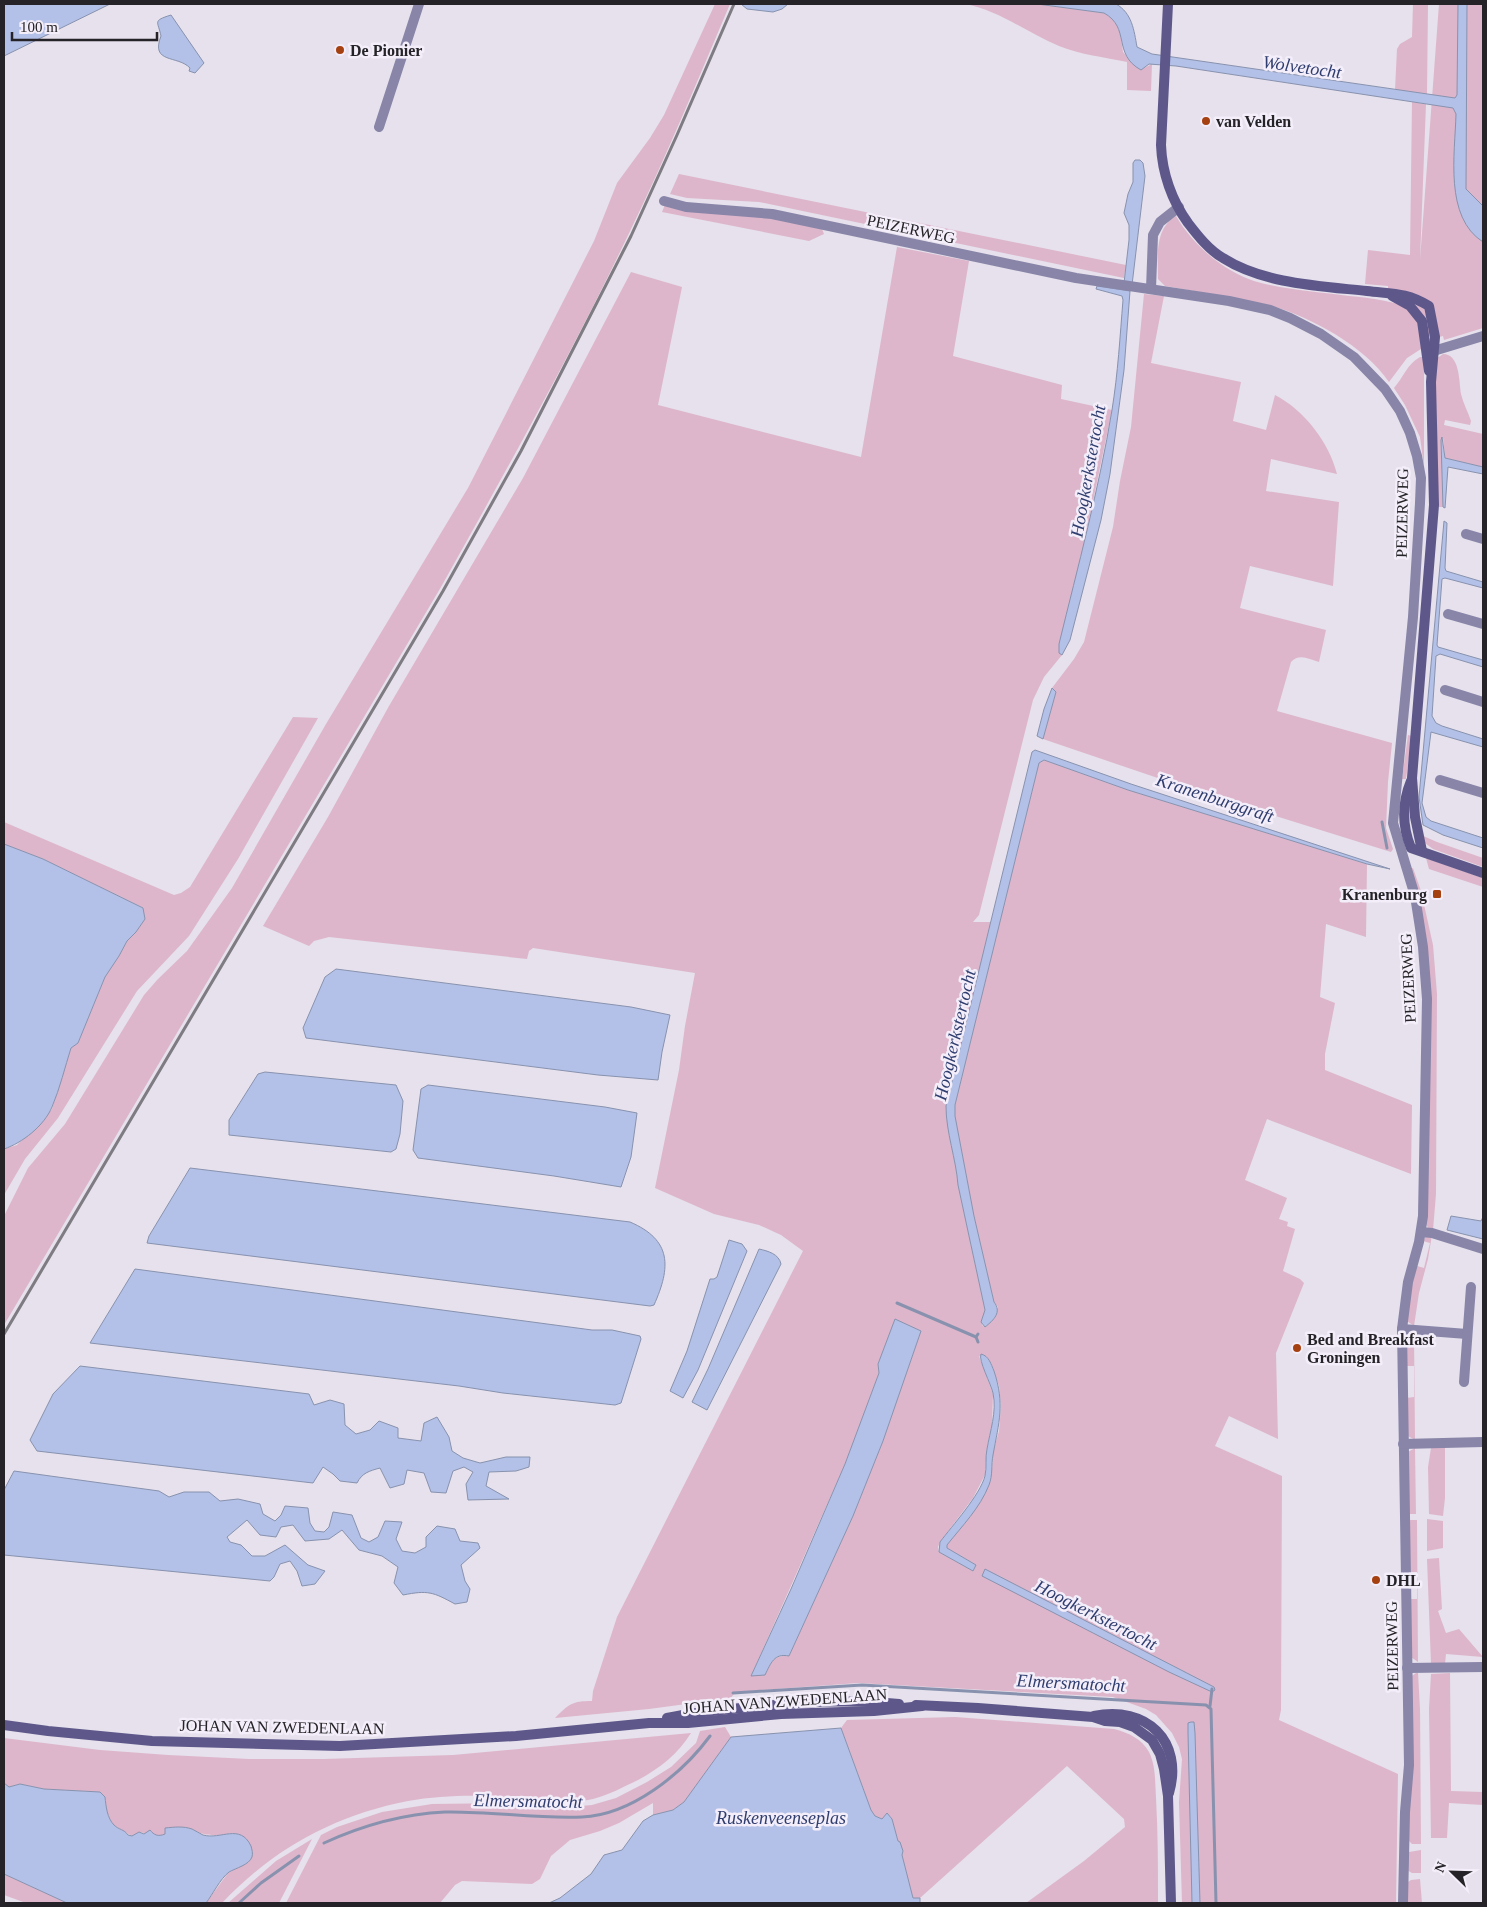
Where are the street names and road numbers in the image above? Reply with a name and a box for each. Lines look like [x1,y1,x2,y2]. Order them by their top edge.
street label: PEIZERWEG [865,211,957,247]
street label: PEIZERWEG [1393,468,1411,558]
street label: PEIZERWEG [1397,932,1419,1023]
street label: PEIZERWEG [1383,1601,1401,1691]
street label: JOHAN VAN ZWEDENLAAN [682,1685,888,1717]
street label: JOHAN VAN ZWEDENLAAN [180,1717,385,1737]

